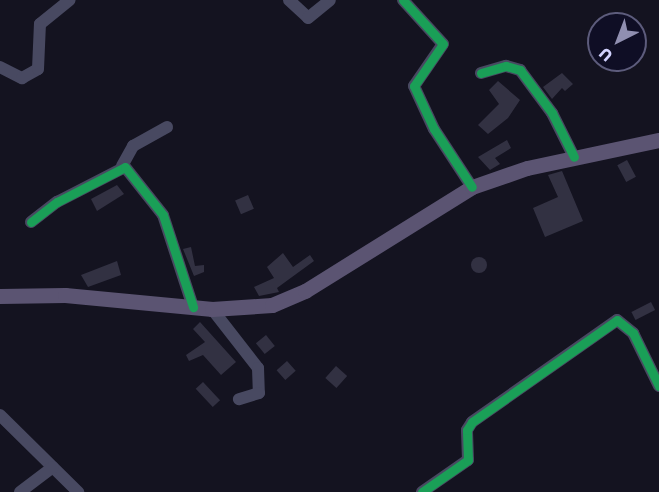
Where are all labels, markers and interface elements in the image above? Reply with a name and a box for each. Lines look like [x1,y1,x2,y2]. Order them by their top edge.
north arrow [587,12,647,72]
text: U [594,42,618,67]

